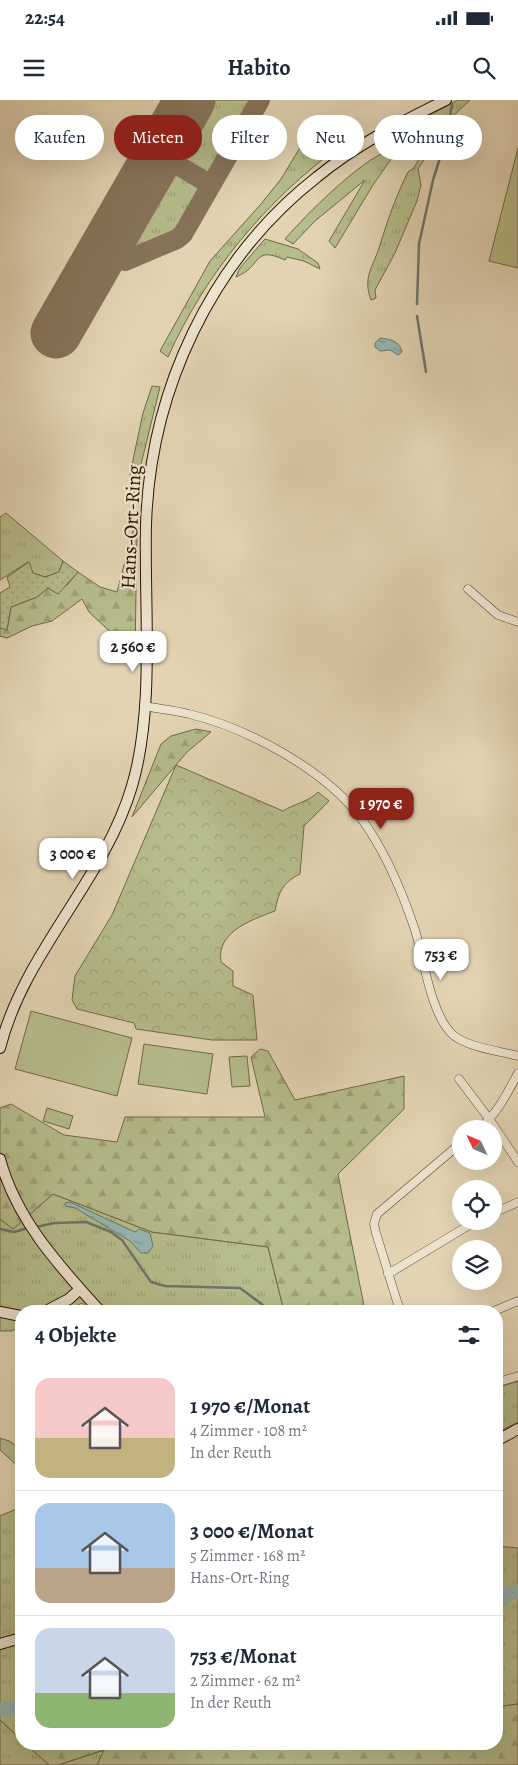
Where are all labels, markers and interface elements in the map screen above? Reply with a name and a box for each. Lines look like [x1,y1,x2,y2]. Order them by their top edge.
text: 22:54 [25,5,65,31]
text: Habito [227,53,291,83]
icon: menu [20,54,48,82]
icon: search [470,54,498,82]
chip: Kaufen [15,115,104,160]
chip: Mieten [114,115,202,160]
chip: Filter [212,115,287,160]
chip: Neu [297,115,364,160]
chip: Wohnung [374,115,482,160]
street label: Hans-Ort-Ring [114,464,148,590]
pin: 2 560 € [87,630,179,673]
text: 2 560 € [111,636,155,658]
pin: 1 970 € [335,788,427,830]
text: 1 970 € [360,793,402,815]
pin: 3 000 € [27,838,119,880]
text: 3 000 € [50,843,96,865]
pin: 753 € [406,938,476,981]
text: 753 € [425,944,457,966]
north arrow [452,1120,502,1170]
map controls [452,1120,502,1290]
button: locate [452,1180,502,1230]
button: layers [452,1240,502,1290]
text: 4 Objekte [35,1321,116,1349]
icon: filters [455,1321,483,1349]
text: 1 970 €/Monat [190,1392,310,1420]
icon: home [75,1398,135,1458]
text: 4 Zimmer · 108 m² [190,1420,307,1442]
text: In der Reuth [190,1442,272,1464]
text: 3 000 €/Monat [190,1517,314,1545]
icon: home [75,1523,135,1583]
text: 5 Zimmer · 168 m² [190,1545,305,1567]
text: Hans-Ort-Ring [190,1567,289,1589]
text: 753 €/Monat [190,1642,297,1670]
icon: home [75,1648,135,1708]
text: 2 Zimmer · 62 m² [190,1670,301,1692]
text: In der Reuth [190,1692,272,1714]

